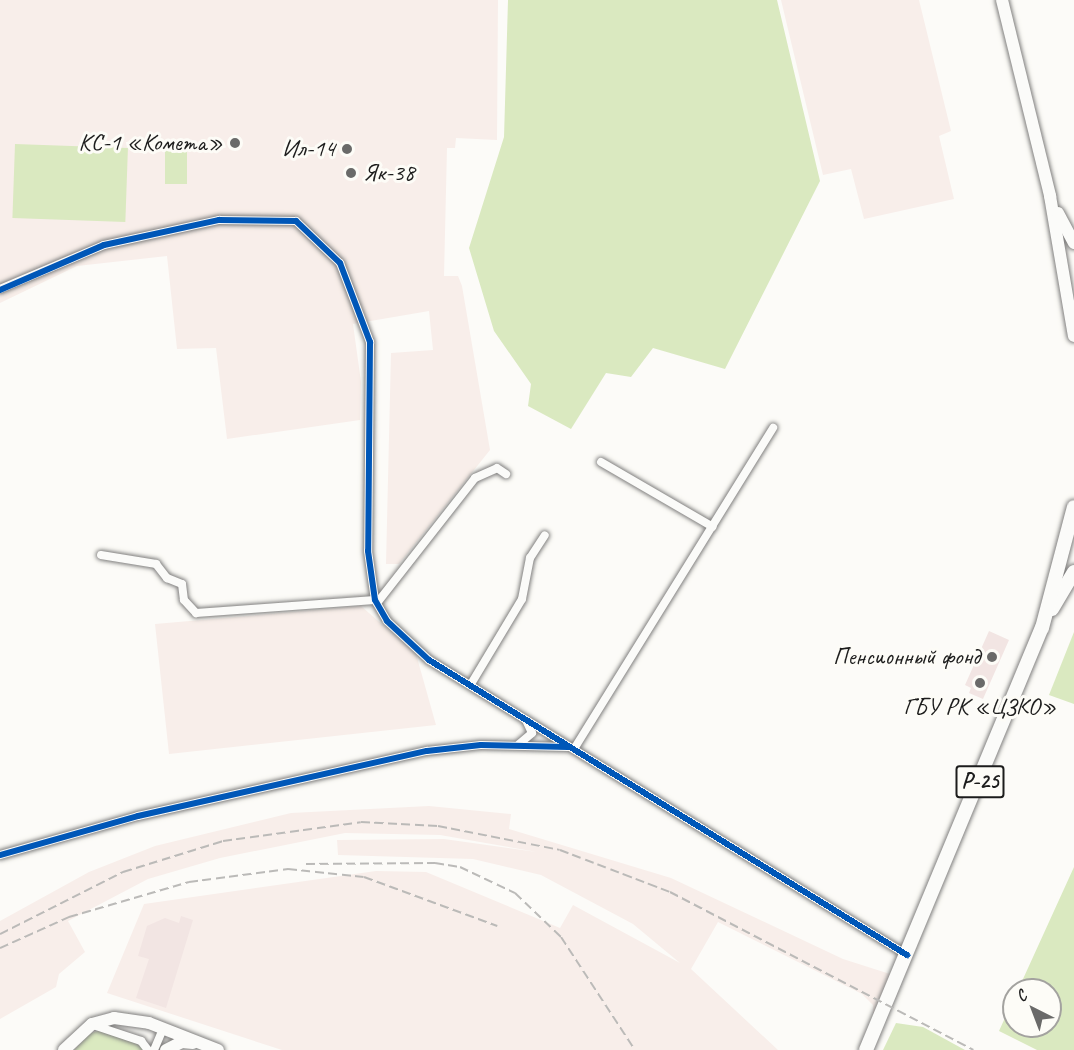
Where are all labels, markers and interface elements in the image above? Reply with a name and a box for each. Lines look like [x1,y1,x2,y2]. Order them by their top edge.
place label: КС-1 «Комета» [78,129,223,157]
place label: Ил-14 [282,135,335,163]
marker: КС-1 «Комета» [228,136,242,150]
marker: Ил-14 [340,142,354,156]
place label: Як-38 [363,159,414,187]
marker: Як-38 [344,166,358,180]
place label: Пенсионный фонд [833,643,980,671]
marker: Пенсионный фонд [985,650,999,664]
marker: ГБУ РК «ЦЗКО» [973,676,987,690]
place label: ГБУ РК «ЦЗКО» [903,693,1057,721]
road number: Р-25 [954,763,1006,801]
north arrow [1002,978,1062,1038]
text: С [1012,986,1031,1006]

